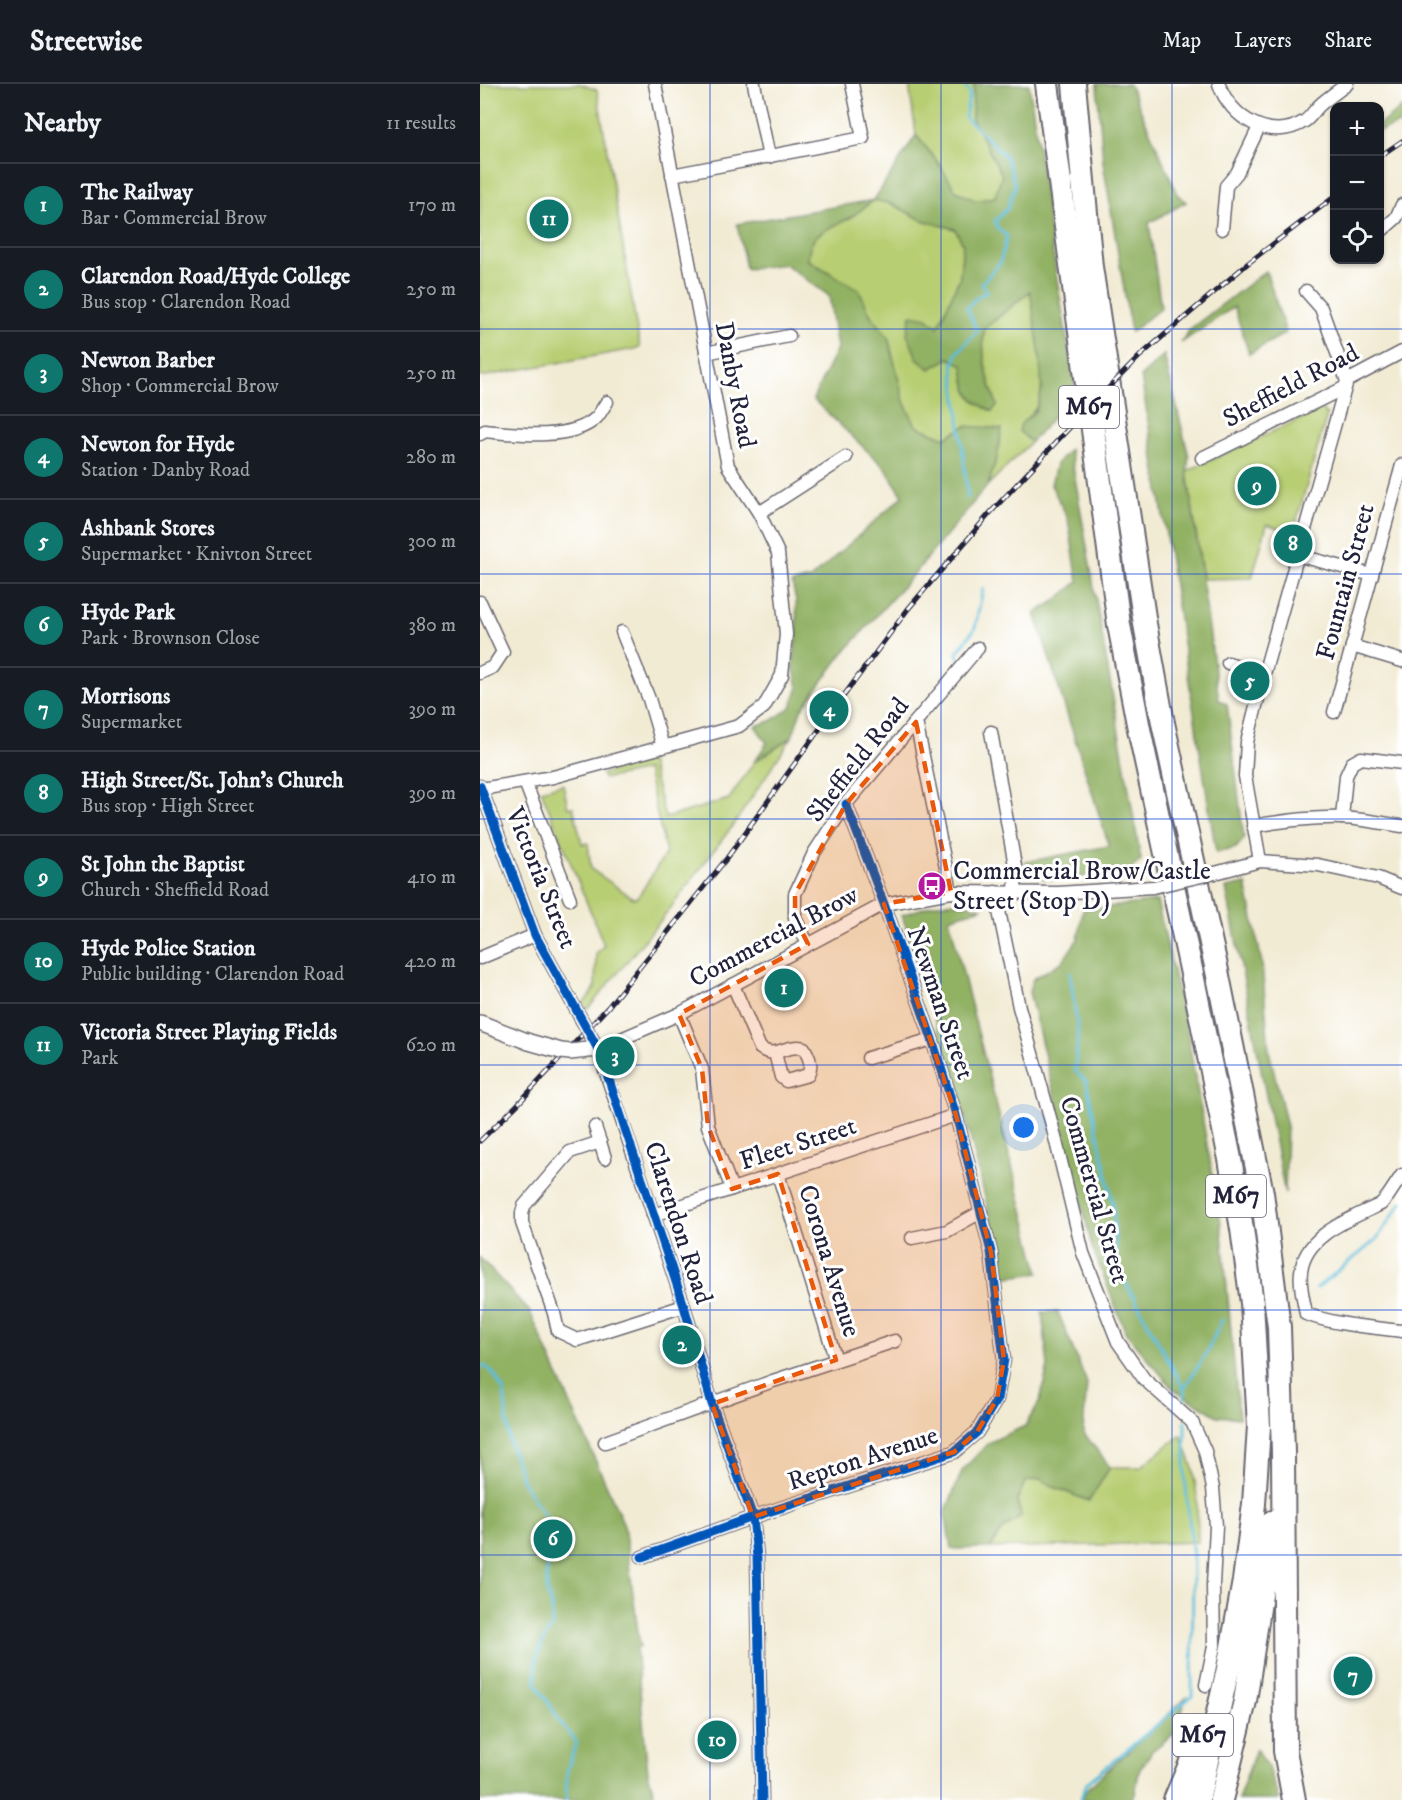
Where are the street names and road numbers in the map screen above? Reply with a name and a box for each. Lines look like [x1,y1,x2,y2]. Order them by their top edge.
street label: Danby Road [707,319,763,451]
street label: Sheffield Road [1217,336,1365,436]
road number: M67 [1059,386,1119,428]
street label: Fountain Street [1309,500,1383,664]
street label: Sheffield Road [799,691,917,829]
street label: Victoria Street [497,802,584,954]
street label: Commercial Brow [684,878,865,995]
street label: Newman Street [898,922,982,1084]
street label: Commercial Street [1052,1093,1136,1287]
street label: Fleet Street [736,1110,860,1178]
street label: Clarendon Road [636,1138,720,1308]
road number: M67 [1206,1175,1266,1217]
street label: Corona Avenue [790,1181,868,1341]
street label: Repton Avenue [784,1419,942,1499]
road number: M67 [1173,1714,1233,1756]

